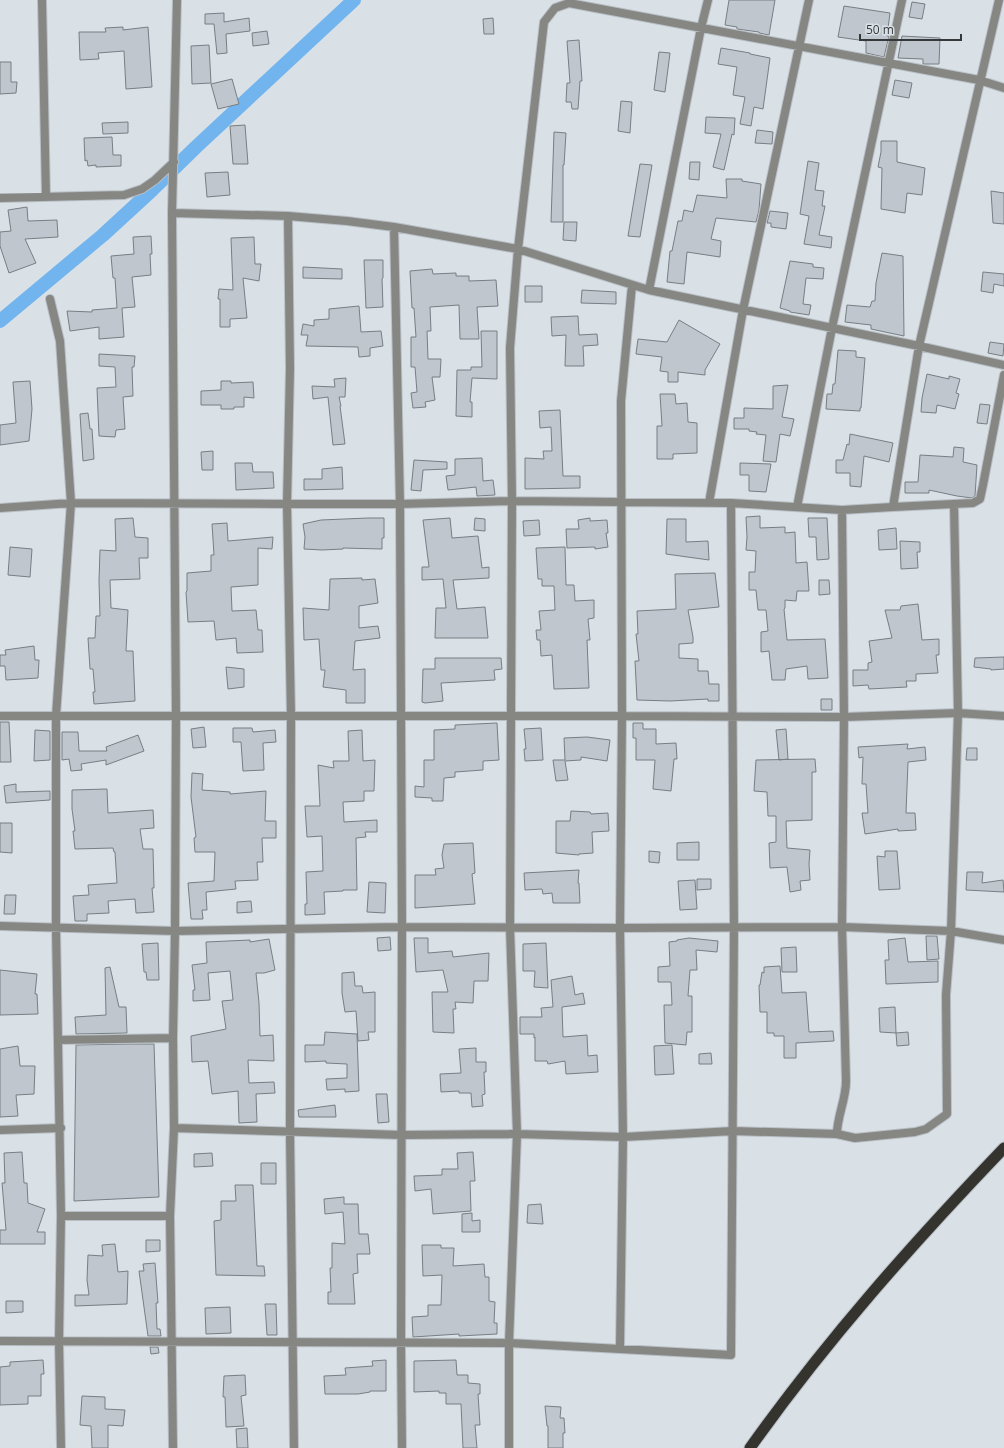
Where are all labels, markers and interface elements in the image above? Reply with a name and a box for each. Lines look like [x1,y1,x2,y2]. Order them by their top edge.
scale bar [860,16,961,42]
text: 50 m [866,21,894,38]

